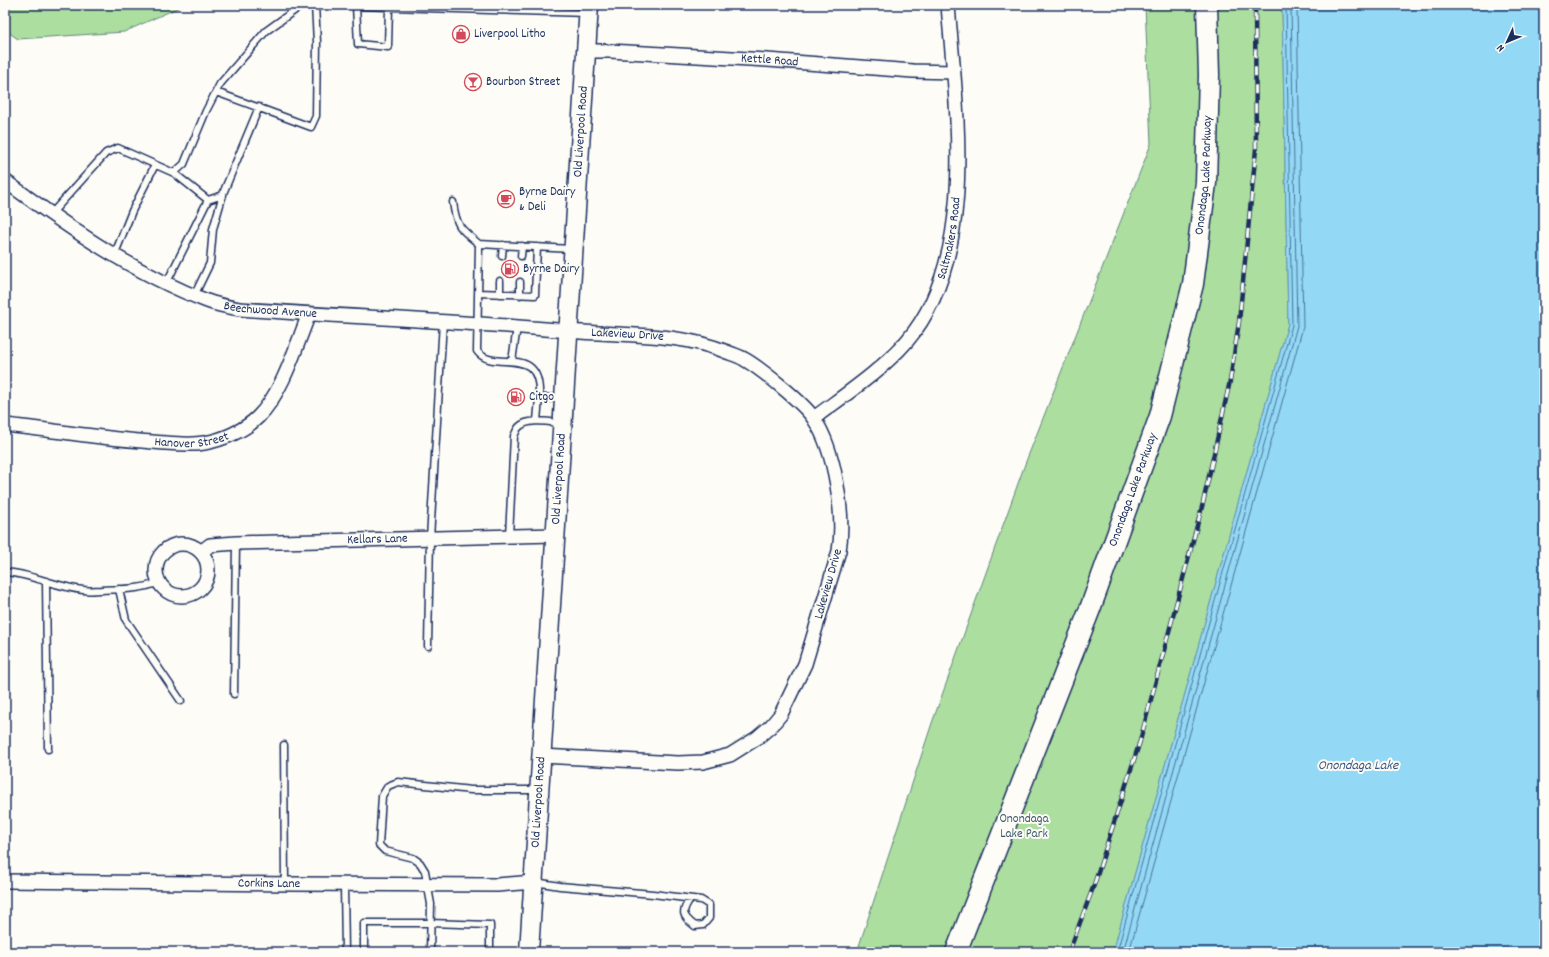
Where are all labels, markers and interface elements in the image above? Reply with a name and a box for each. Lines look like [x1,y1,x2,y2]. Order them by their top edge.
north arrow [1487,22,1527,62]
shop icon: Liverpool Litho [451,24,471,44]
place label: Liverpool Litho [474,25,546,44]
text: N [1493,40,1509,55]
street label: Kettle Road [740,49,799,72]
bar icon: Bourbon Street [463,72,483,92]
place label: Bourbon Street [486,73,561,92]
street label: Old Liverpool Road [569,85,593,178]
street label: Onondaga Lake Parkway [1190,115,1217,236]
place label: Byrne Dairy & Deli [519,183,576,217]
cafe icon: Byrne Dairy & Deli [496,189,516,209]
street label: Saltmakers Road [932,196,966,282]
fuel station icon: Byrne Dairy [500,259,520,279]
place label: Byrne Dairy [523,260,580,279]
street label: Beechwood Avenue [222,297,318,324]
street label: Lakeview Drive [591,323,665,347]
fuel station icon: Citgo [506,387,526,407]
place label: Citgo [529,388,554,407]
street label: Hanover Street [154,427,232,454]
street label: Onondaga Lake Parkway [1104,430,1163,549]
street label: Old Liverpool Road [547,433,571,525]
street label: Kellars Lane [347,529,408,550]
street label: Lakeview Drive [810,546,848,621]
street label: Old Liverpool Road [526,756,551,849]
water label: Onondaga Lake [1318,756,1399,776]
park label: Onondaga Lake Park [999,810,1050,844]
street label: Corkins Lane [238,874,301,894]

